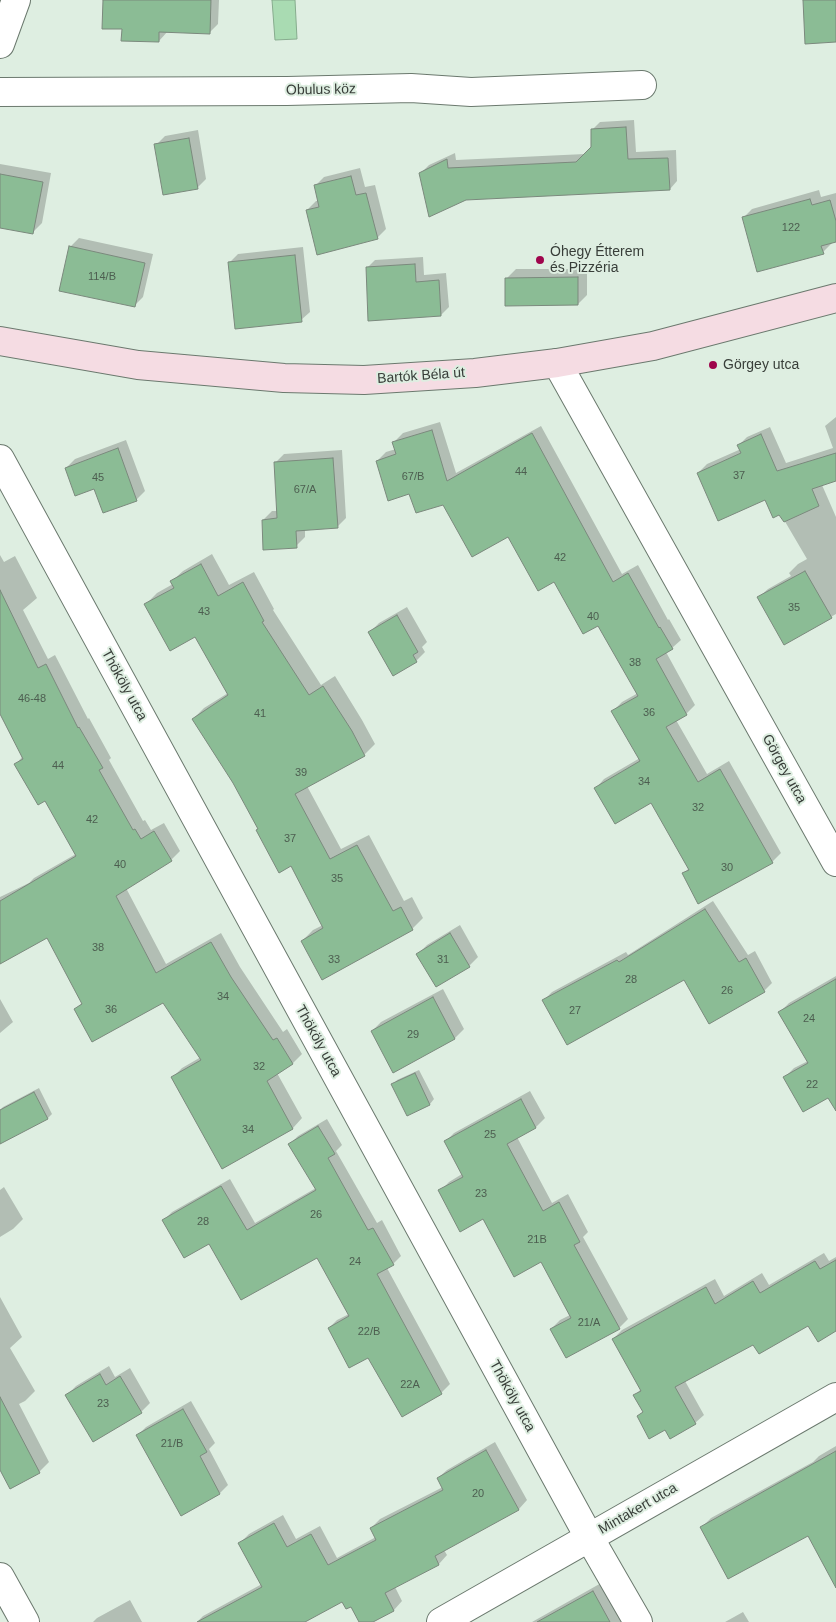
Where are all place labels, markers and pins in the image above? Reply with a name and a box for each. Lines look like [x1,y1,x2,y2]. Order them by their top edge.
place label: Óhegy Étterem és Pizzéria [550,244,644,276]
marker: Óhegy Étterem és Pizzéria [534,254,546,266]
place label: Görgey utca [723,357,799,373]
marker: Görgey utca [707,359,719,371]

